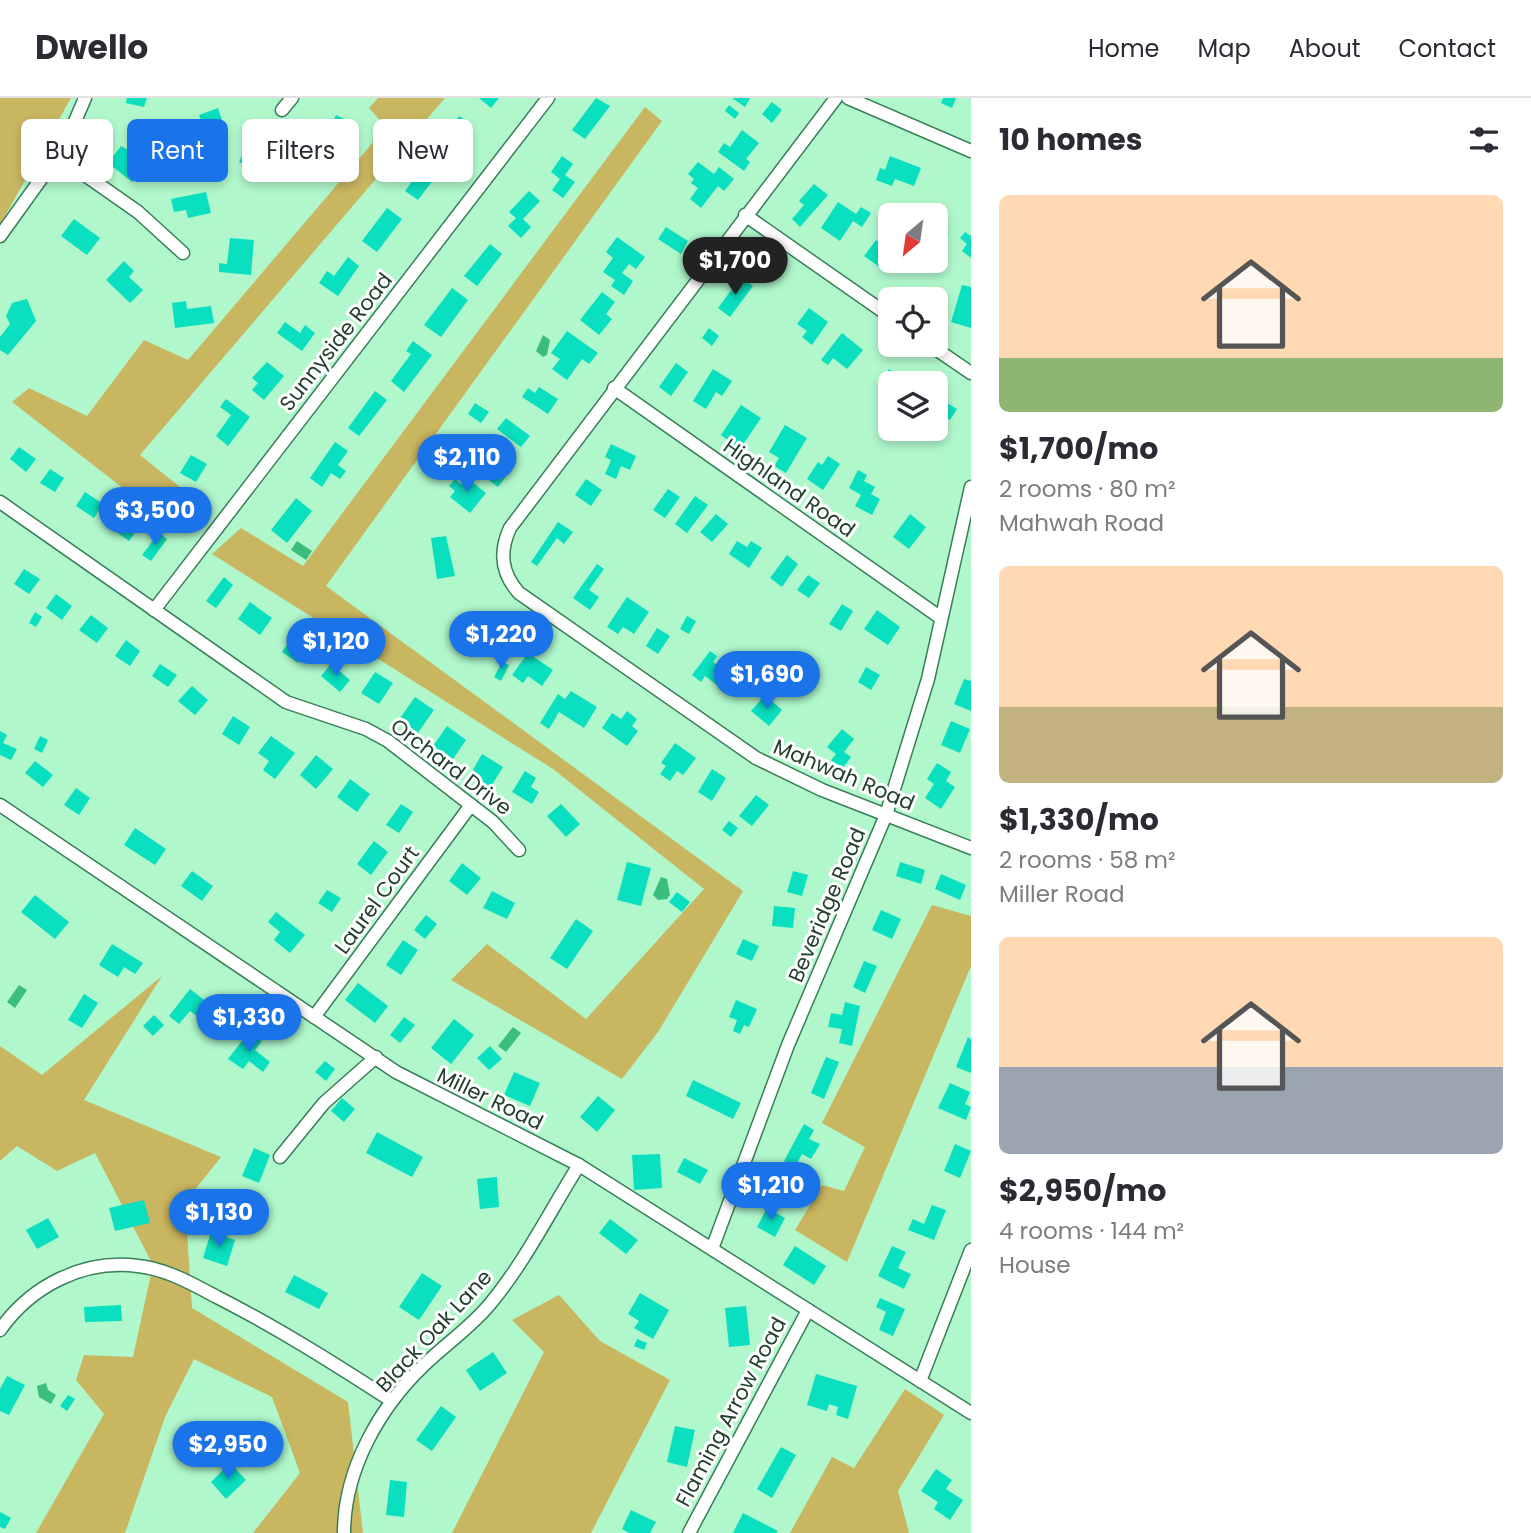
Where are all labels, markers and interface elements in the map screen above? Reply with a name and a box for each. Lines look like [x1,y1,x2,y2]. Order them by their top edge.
text: Dwello [35,24,148,71]
text: Home [1088,32,1160,65]
text: Map [1198,32,1251,65]
text: About [1289,32,1360,65]
text: Contact [1398,32,1496,65]
text: 10 homes [999,118,1143,161]
chip: Buy [21,119,113,182]
chip: Rent [127,119,228,182]
chip: Filters [242,119,359,182]
chip: New [373,119,473,182]
icon: filters [1465,121,1503,159]
north arrow [878,203,948,273]
map controls [878,203,948,441]
pin: $1,700 [678,238,792,297]
icon: home [1188,241,1314,367]
text: $1,700 [699,244,771,276]
street label: Sunnyside Road [272,267,399,417]
button: locate [878,287,948,357]
button: layers [878,371,948,441]
text: $1,700/mo [999,427,1158,470]
street label: Highland Road [718,431,861,544]
pin: $2,110 [410,434,524,494]
text: $2,110 [433,441,501,473]
text: 2 rooms · 80 m² [999,473,1176,505]
pin: $3,500 [98,488,212,547]
text: $3,500 [115,494,195,526]
text: Mahwah Road [999,507,1164,539]
pin: $1,220 [444,612,558,671]
icon: home [1188,612,1314,738]
pin: $1,120 [279,618,393,678]
text: $1,220 [465,618,537,650]
text: $1,120 [302,625,370,657]
pin: $1,690 [710,652,824,711]
text: $1,690 [730,658,804,690]
street label: Orchard Drive [385,711,518,822]
street label: Mahwah Road [769,732,919,817]
text: $1,330/mo [999,798,1159,841]
street label: Beveridge Road [781,823,872,987]
street label: Laurel Court [328,840,426,960]
text: 2 rooms · 58 m² [999,844,1176,876]
text: Miller Road [999,878,1125,910]
icon: home [1188,983,1314,1109]
pin: $1,330 [192,995,306,1054]
text: $1,330 [212,1001,286,1033]
street label: Miller Road [432,1060,548,1137]
pin: $1,210 [714,1162,828,1222]
text: $1,210 [737,1169,805,1201]
text: $2,950/mo [999,1169,1166,1212]
pin: $1,130 [162,1190,276,1249]
text: $1,130 [185,1196,253,1228]
text: 4 rooms · 144 m² [999,1215,1184,1247]
text: House [999,1249,1071,1281]
street label: Black Oak Lane [369,1263,498,1398]
street label: Flaming Arrow Road [668,1312,793,1512]
pin: $2,950 [171,1422,285,1481]
text: $2,950 [189,1428,267,1460]

